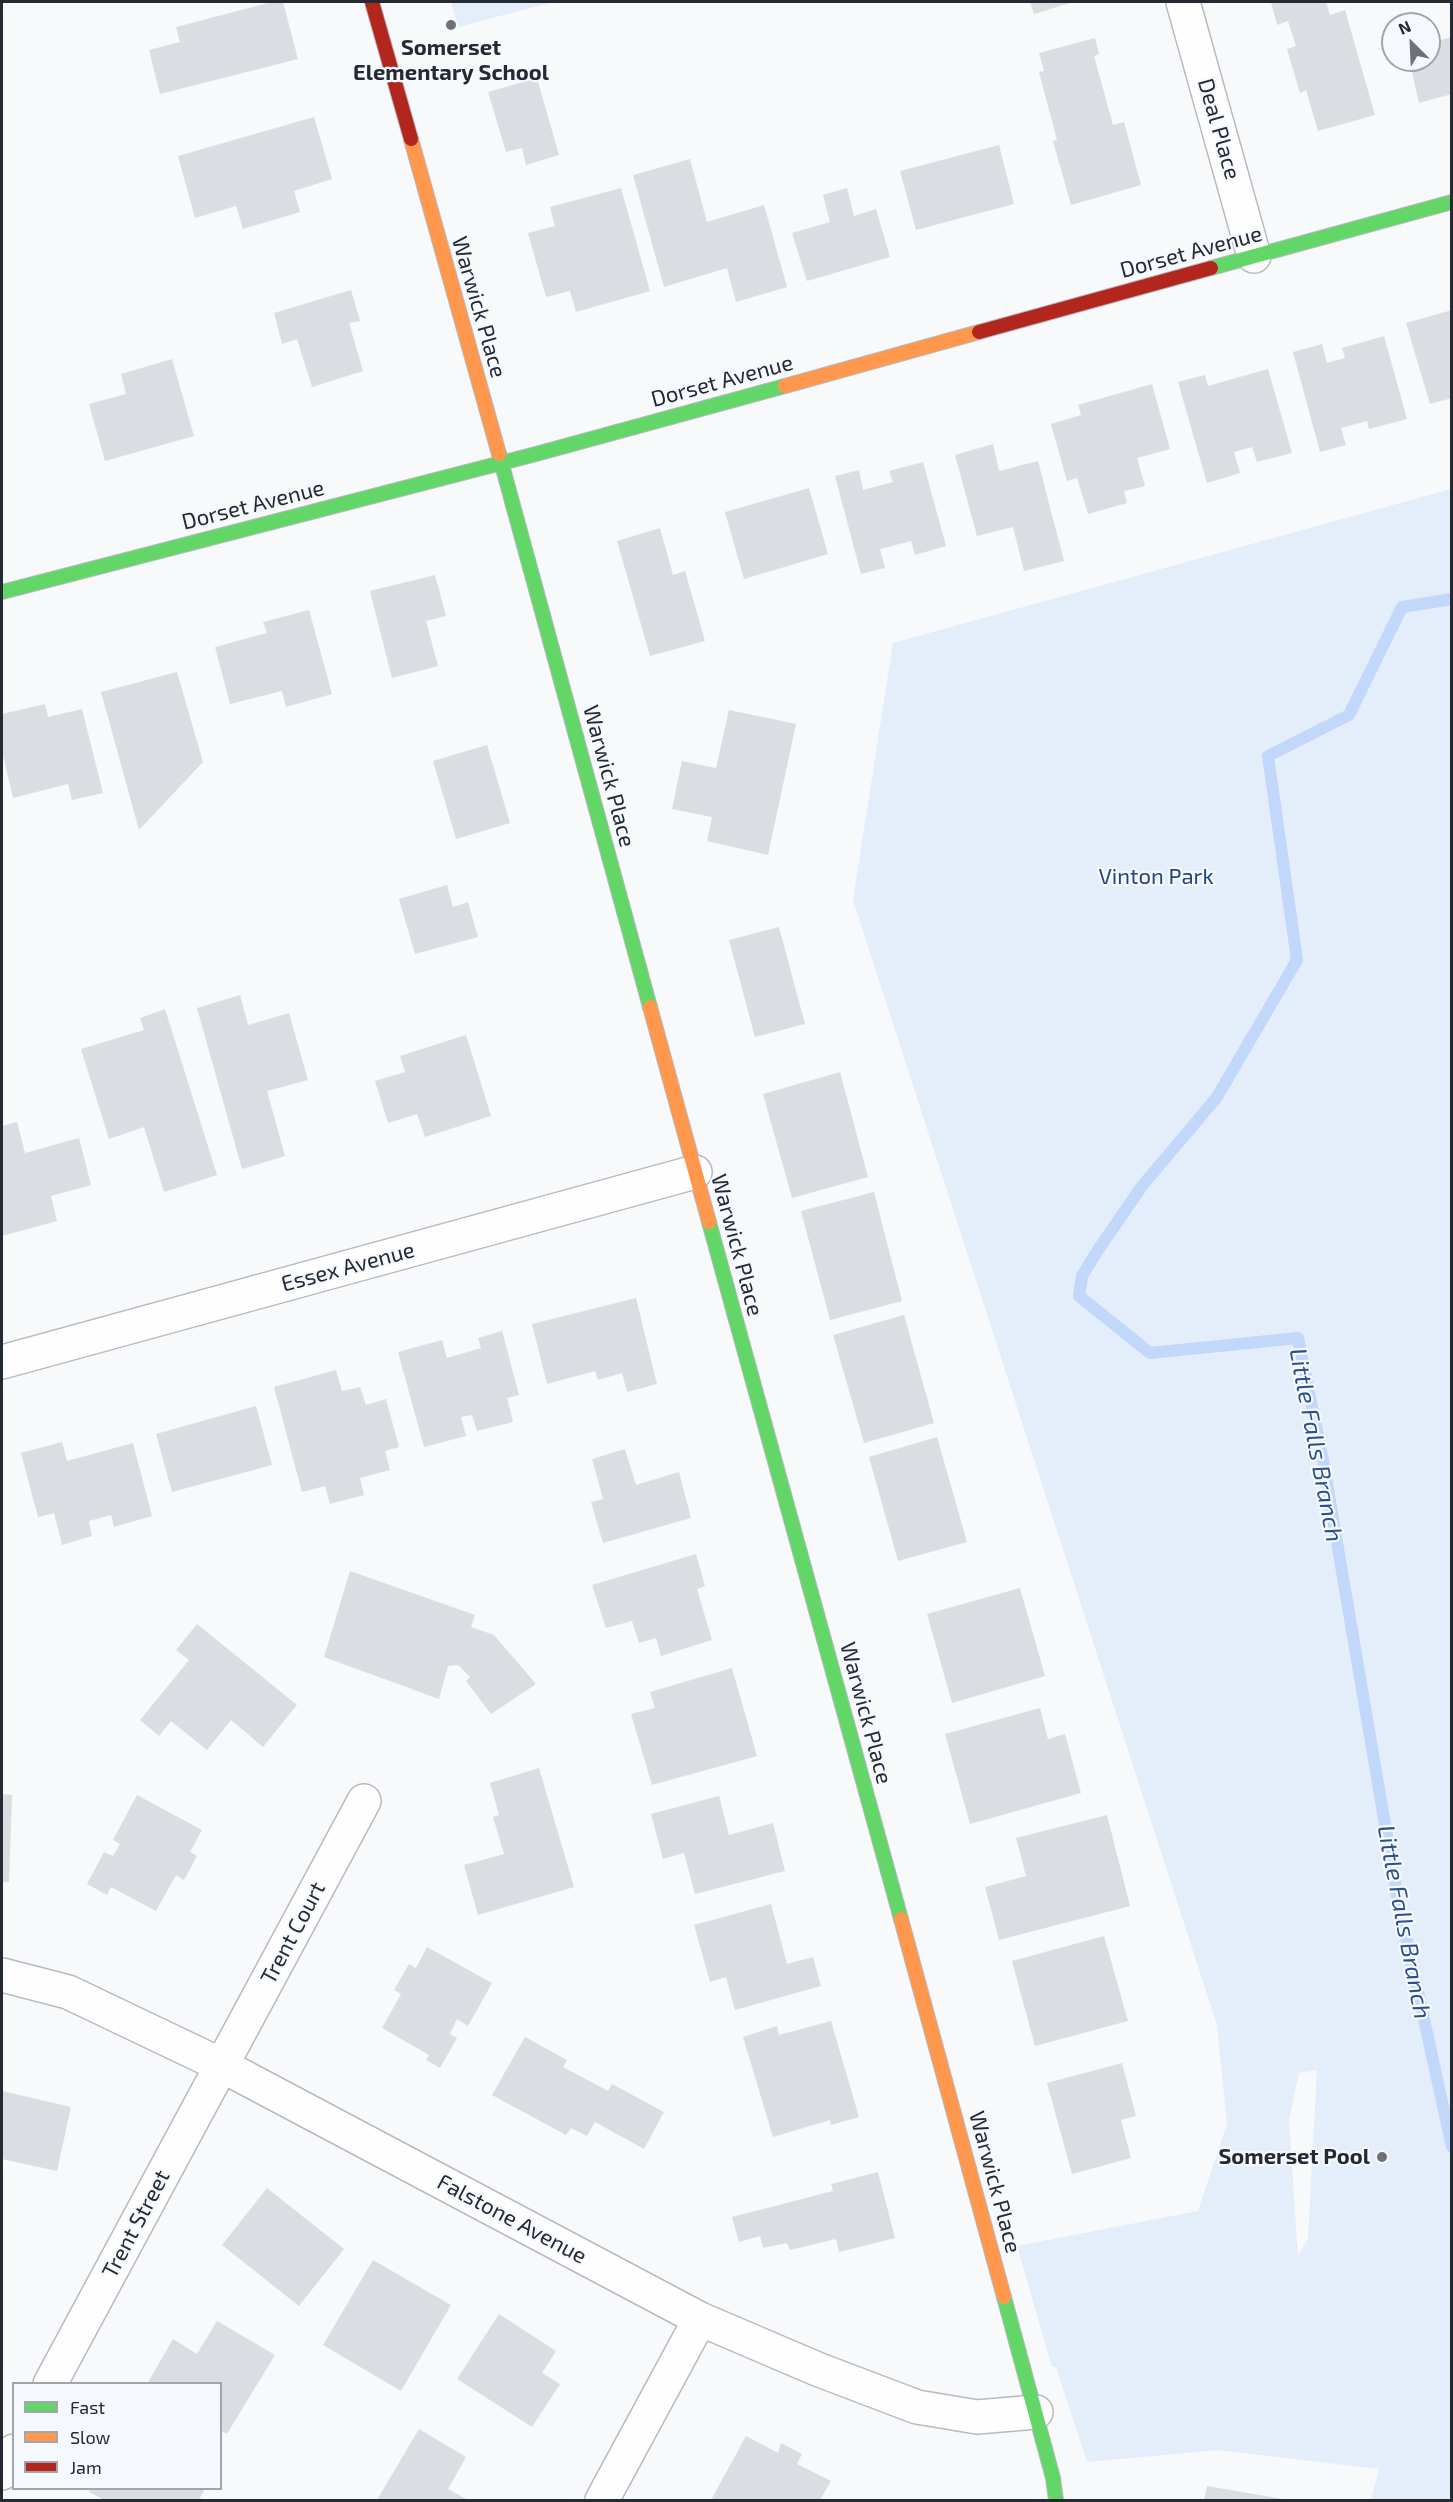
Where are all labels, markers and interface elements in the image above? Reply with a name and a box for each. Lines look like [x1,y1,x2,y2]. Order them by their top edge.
north arrow [1381,12,1441,72]
text: N [1395,16,1413,38]
marker: Somerset Elementary School [444,18,458,32]
place label: Somerset Elementary School [353,35,549,86]
street label: Deal Place [1192,75,1246,183]
street label: Dorset Avenue [1117,220,1265,284]
street label: Warwick Place [446,233,512,381]
street label: Dorset Avenue [648,349,796,413]
street label: Dorset Avenue [179,475,327,535]
street label: Warwick Place [577,702,641,850]
park label: Vinton Park [1098,864,1214,890]
street label: Warwick Place [705,1171,769,1319]
street label: Essex Avenue [279,1237,417,1297]
water label: Little Falls Branch [1283,1346,1349,1544]
street label: Warwick Place [834,1639,898,1787]
water label: Little Falls Branch [1371,1823,1437,2021]
street label: Trent Court [255,1877,331,1989]
street label: Warwick Place [963,2108,1027,2256]
place label: Somerset Pool [1218,2144,1370,2170]
marker: Somerset Pool [1375,2150,1389,2164]
street label: Trent Street [97,2166,175,2282]
street label: Falstone Avenue [433,2169,591,2269]
legend [12,2382,222,2490]
text: Fast [70,2396,105,2418]
text: Slow [70,2426,110,2448]
text: Jam [70,2456,102,2478]

